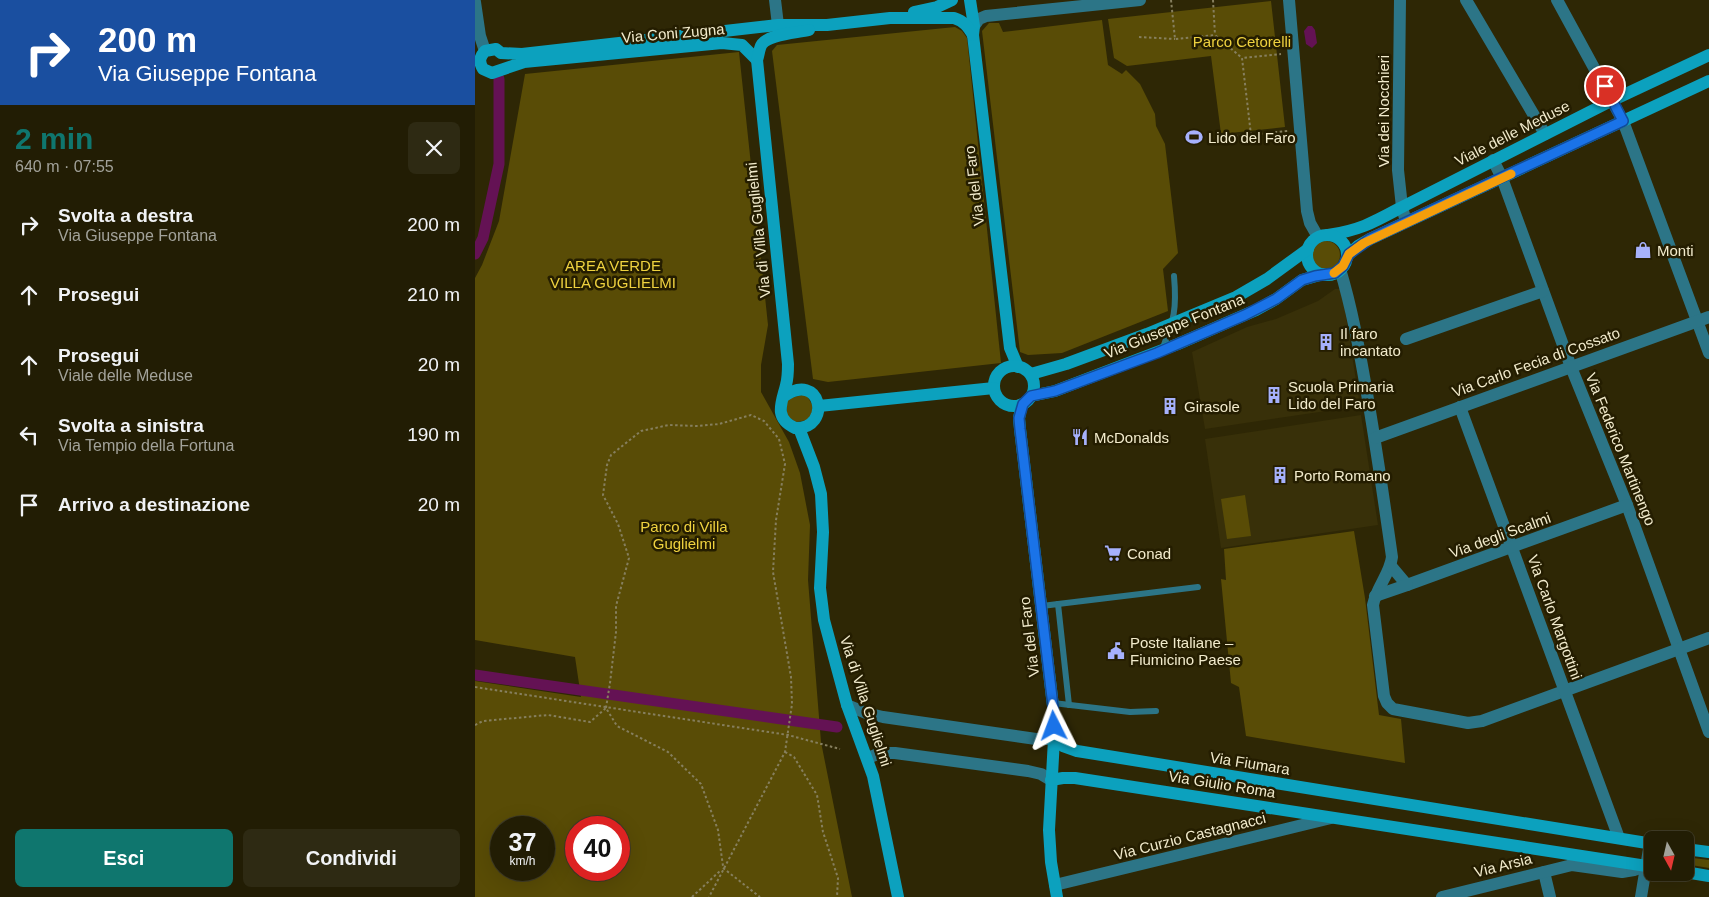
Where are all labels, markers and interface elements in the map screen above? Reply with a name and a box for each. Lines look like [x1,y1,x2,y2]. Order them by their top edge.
icon: right [15,20,80,85]
text: 200 m [98,20,197,59]
street label: Via Coni Zugna [621,20,726,46]
park label: Parco Cetorelli [1193,33,1291,50]
street label: Via dei Nocchieri [1375,55,1392,167]
text: Via Giuseppe Fontana [98,61,317,86]
pin [1584,65,1626,107]
icon: arrive [1591,72,1619,100]
street label: Viale delle Meduse [1452,97,1572,169]
text: 2 min [15,122,93,155]
button: close [408,122,460,174]
sports icon: Lido del Faro [1184,127,1204,147]
place label: Lido del Faro [1208,129,1296,146]
street label: Via del Faro [961,145,987,227]
text: 640 m · 07:55 [15,158,114,175]
street label: Via di Villa Guglielmi [742,161,774,299]
text: Svolta a destra [58,205,193,226]
icon: right [15,211,43,239]
text: 200 m [407,214,460,235]
text: Via Giuseppe Fontana [58,227,217,244]
shop icon: Monti [1633,240,1653,260]
place label: Monti [1657,242,1694,259]
park label: AREA VERDE VILLA GUGLIELMI [550,257,676,291]
icon: ahead [15,281,43,309]
text: Prosegui [58,284,139,305]
text: 210 m [407,284,460,305]
street label: Via Giuseppe Fontana [1102,290,1247,362]
street label: Via Carlo Fecia di Cossato [1450,324,1622,400]
place label: Il faro incantato [1340,325,1401,359]
building icon: Il faro incantato [1316,332,1336,352]
text: Prosegui [58,345,139,366]
icon: ahead [15,351,43,379]
text: 20 m [418,354,460,375]
text: Viale delle Meduse [58,367,193,384]
street label: Via Federico Martinengo [1583,370,1659,528]
place label: Scuola Primaria Lido del Faro [1288,378,1395,412]
building icon: Scuola Primaria Lido del Faro [1264,385,1284,405]
building icon: Girasole [1160,396,1180,416]
place label: Girasole [1184,398,1240,415]
text: Svolta a sinistra [58,415,204,436]
icon: left [15,421,43,449]
text: 190 m [407,424,460,445]
restaurant icon: McDonalds [1070,427,1090,447]
place label: McDonalds [1094,429,1169,446]
text: Via Tempio della Fortuna [58,437,234,454]
building icon: Porto Romano [1270,465,1290,485]
place label: Porto Romano [1294,467,1391,484]
icon: arrive [15,491,43,519]
text: Arrivo a destinazione [58,494,250,515]
text: 20 m [418,494,460,515]
street label: Via degli Scalmi [1447,509,1553,561]
park label: Parco di Villa Guglielmi [640,518,728,552]
supermarket icon: Conad [1103,543,1123,563]
place label: Conad [1127,545,1171,562]
street label: Via Carlo Margottini [1525,552,1585,682]
street label: Via del Faro [1016,596,1042,678]
street label: Via di Villa Guglielmi [837,634,895,768]
place label: Poste Italiane – Fiumicino Paese [1130,634,1241,668]
public building icon: Poste Italiane – Fiumicino Paese [1106,641,1126,661]
position arrow [1027,699,1079,751]
street label: Via Fiumara [1209,748,1292,778]
street label: Via Giulio Roma [1167,767,1277,801]
street label: Via Curzio Castagnacci [1112,809,1268,863]
speed limit sign: 40 [565,816,630,881]
text: 37 [509,828,536,856]
button: Esci [15,829,233,887]
button: Condividi [243,829,460,887]
north arrow [1644,831,1694,881]
map controls [1644,831,1694,881]
street label: Via Arsia [1472,849,1534,880]
text: km/h [509,854,536,868]

